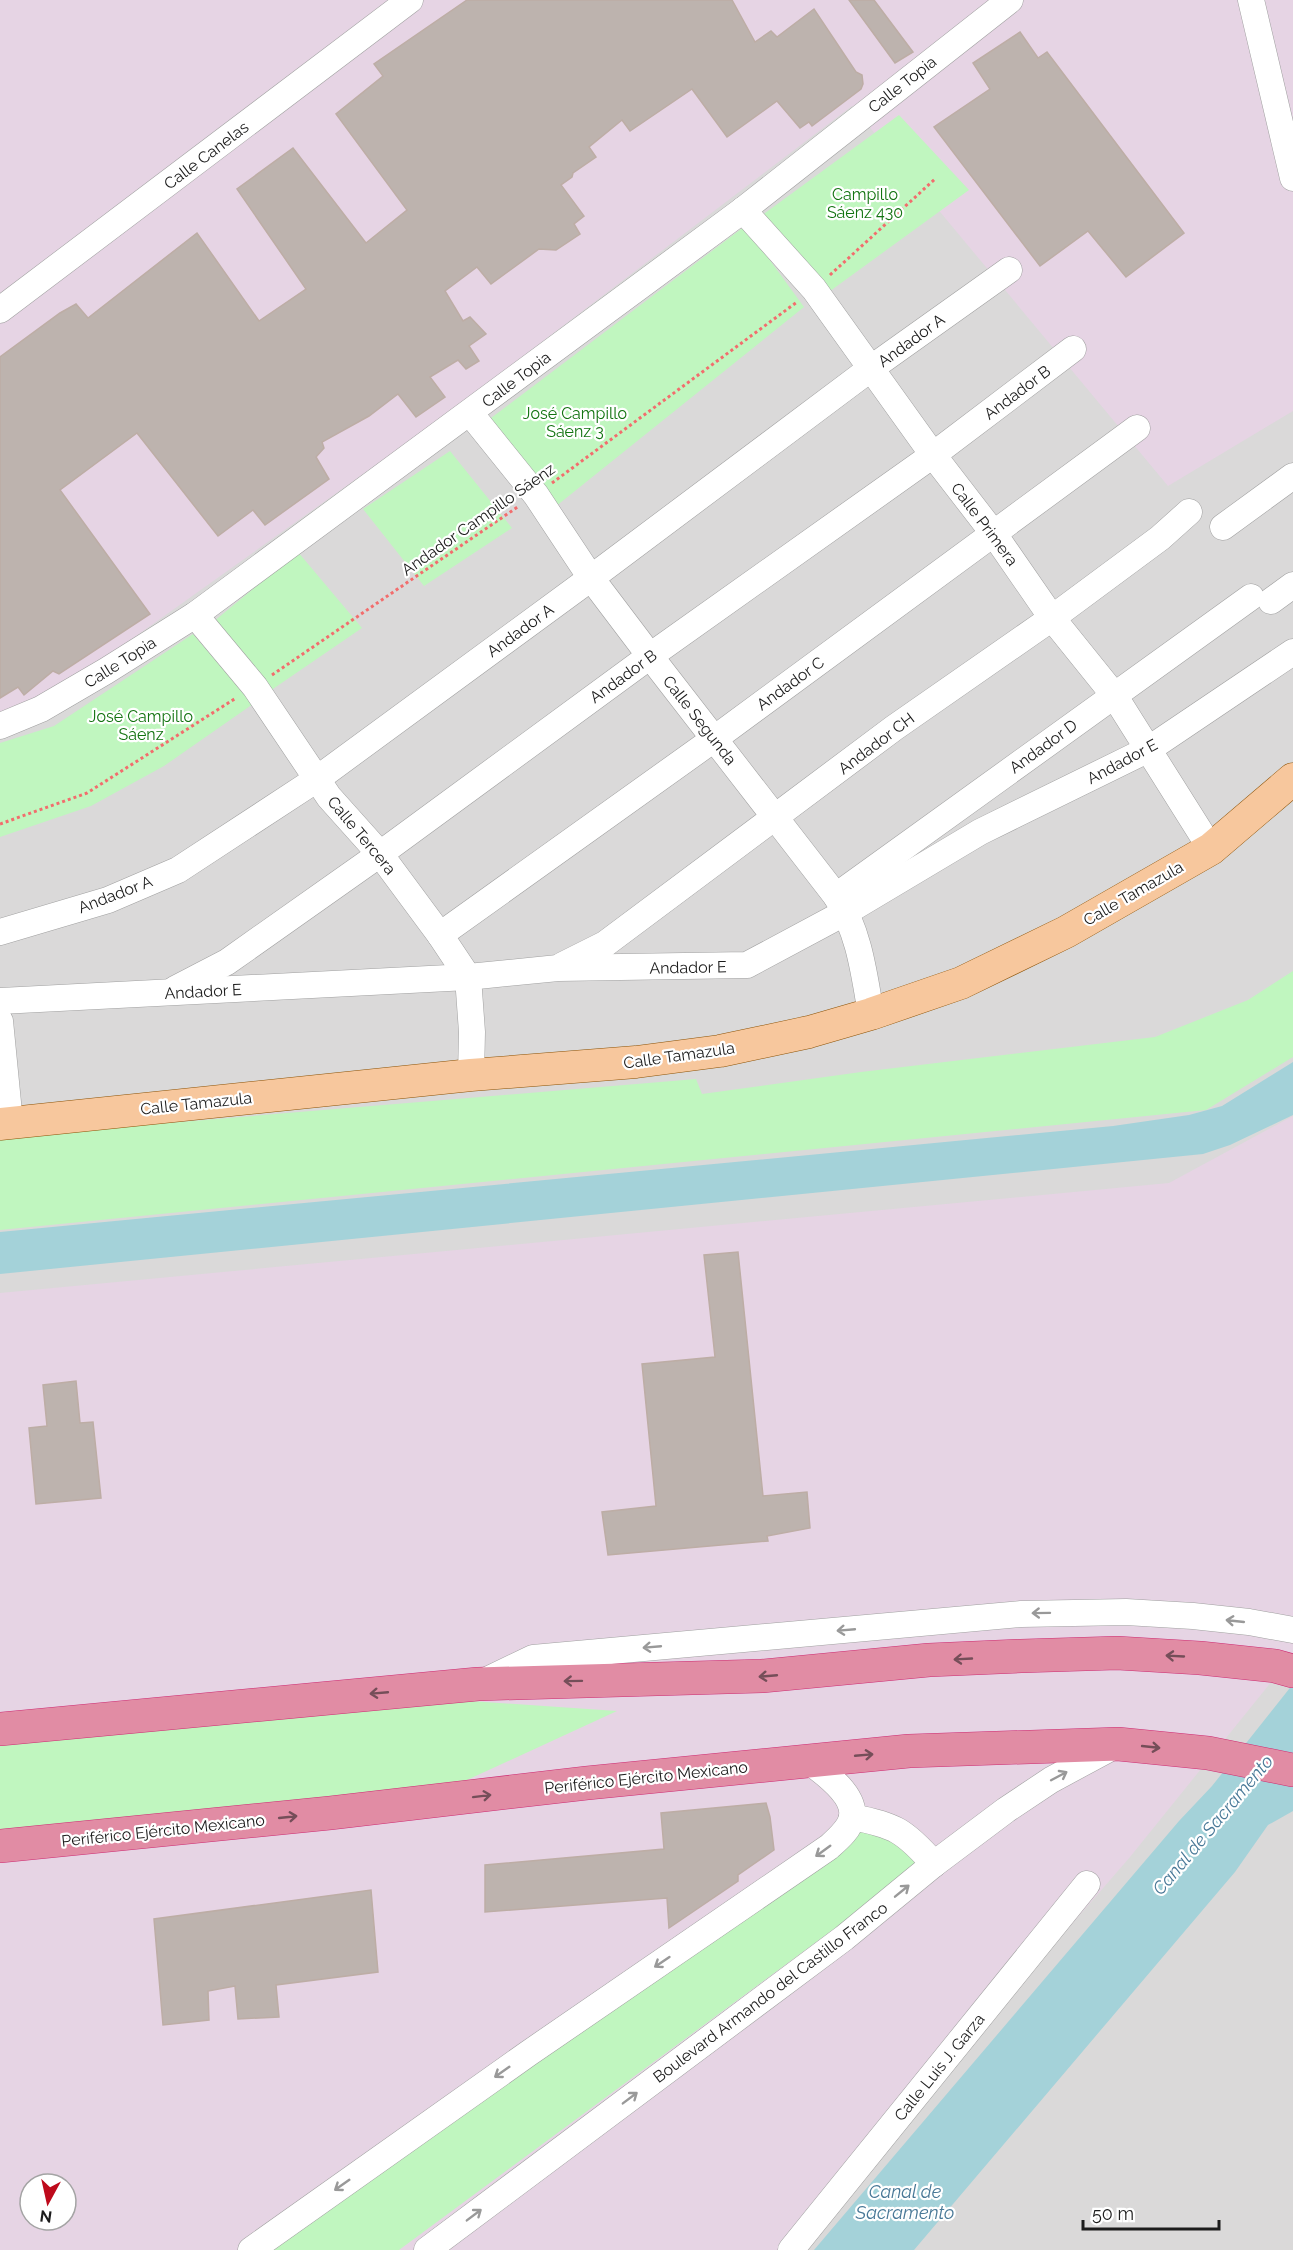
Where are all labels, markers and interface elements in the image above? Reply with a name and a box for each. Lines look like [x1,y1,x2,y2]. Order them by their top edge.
street label: Calle Topia [865,52,940,117]
street label: Calle Canelas [160,117,253,193]
park label: Campillo Sáenz 430 [827,185,903,222]
street label: Andador A [874,310,949,371]
street label: Calle Topia [478,347,554,411]
street label: Andador B [980,361,1054,424]
park label: José Campillo Sáenz 3 [523,404,627,441]
street label: Andador Campillo Sáenz [398,459,559,580]
street label: Calle Primera [947,479,1022,570]
street label: Andador A [483,600,558,661]
street label: Calle Topia [81,633,160,692]
street label: Andador B [586,646,661,707]
street label: Andador C [753,653,828,714]
street label: Calle Segunda [659,672,740,769]
park label: José Campillo Sáenz [89,707,193,744]
street label: Andador CH [834,709,918,778]
street label: Andador D [1006,715,1081,777]
street label: Andador E [1084,735,1161,788]
street label: Calle Tercera [323,792,400,878]
street label: Calle Tamazula [1080,857,1187,930]
street label: Andador A [75,872,155,917]
street label: Andador E [649,957,727,978]
street label: Andador E [164,980,242,1003]
street label: Calle Tamazula [622,1038,736,1073]
street label: Calle Tamazula [139,1088,253,1119]
one-way arrow [1031,1608,1051,1619]
one-way arrow [1226,1615,1246,1626]
one-way arrow [837,1625,857,1636]
one-way arrow [643,1642,663,1653]
one-way arrow [1166,1651,1186,1662]
one-way arrow [953,1653,973,1664]
one-way arrow [759,1670,779,1681]
one-way arrow [564,1675,584,1687]
one-way arrow [369,1688,389,1699]
one-way arrow [1141,1742,1161,1753]
one-way arrow [853,1749,873,1760]
water label: Canal de Sacramento [1148,1751,1277,1899]
street label: Periférico Ejército Mexicano [544,1757,749,1798]
one-way arrow [1050,1769,1068,1781]
one-way arrow [471,1790,491,1801]
street label: Periférico Ejército Mexicano [61,1810,266,1851]
one-way arrow [278,1811,298,1822]
one-way arrow [815,1845,831,1857]
one-way arrow [894,1884,910,1897]
street label: Boulevard Armando del Castillo Franco [649,1898,891,2087]
one-way arrow [655,1956,671,1968]
street label: Calle Luis J. Garza [890,2010,988,2125]
one-way arrow [494,2066,510,2079]
one-way arrow [622,2092,638,2105]
north arrow [18,2172,78,2232]
one-way arrow [335,2179,351,2191]
water label: Canal de Sacramento [855,2181,954,2223]
scale bar [1083,2193,1220,2231]
text: 50 m [1092,2203,1134,2224]
text: N [39,2206,53,2227]
one-way arrow [466,2209,482,2222]

